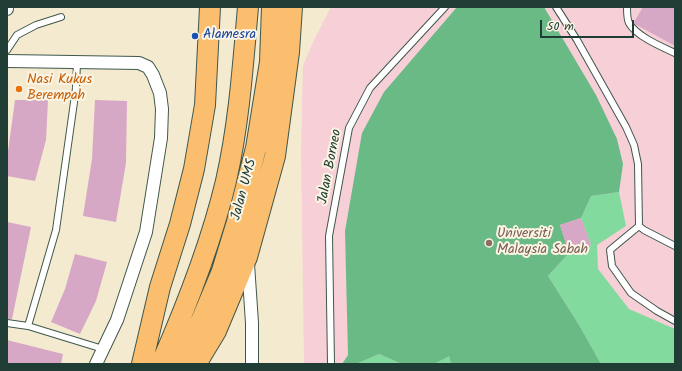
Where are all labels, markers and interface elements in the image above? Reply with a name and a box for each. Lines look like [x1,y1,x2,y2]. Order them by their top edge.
scale bar [542,12,636,38]
text: 50 m [547,17,574,36]
place label: Alamesra [203,28,256,44]
marker: Alamesra [190,31,200,41]
place label: Nasi Kukus Berempah [27,73,92,106]
marker: Nasi Kukus Berempah [14,84,24,94]
street label: Jalan Borneo [315,128,347,206]
street label: Jalan UMS [229,157,261,223]
place label: Universiti Malaysia Sabah [497,227,588,260]
marker: Universiti Malaysia Sabah [484,238,494,248]

